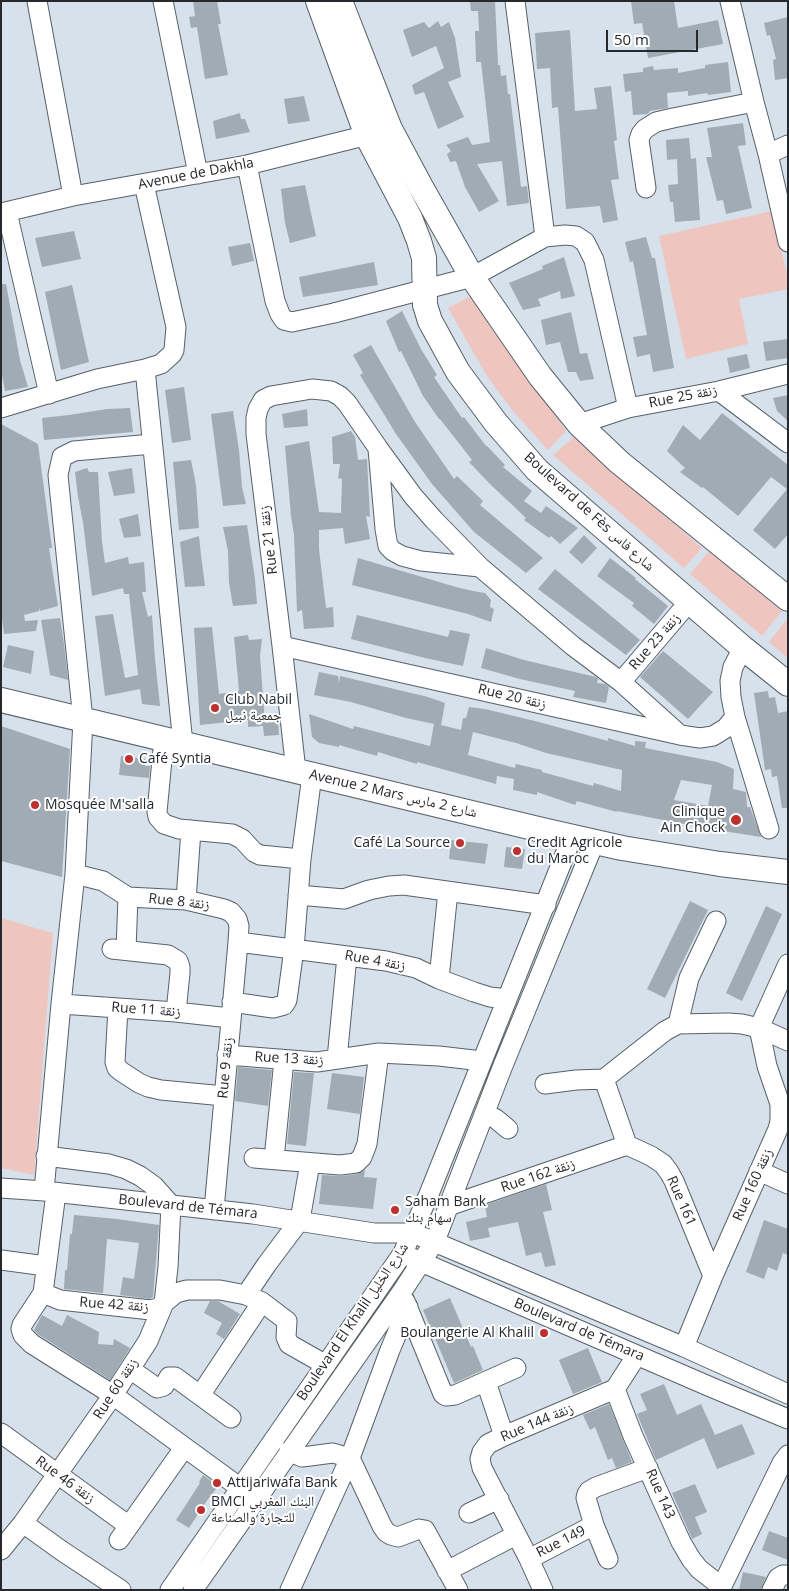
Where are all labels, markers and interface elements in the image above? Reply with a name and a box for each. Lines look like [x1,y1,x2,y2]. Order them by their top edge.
scale bar [609,20,702,52]
text: 50 m [614,29,649,49]
street label: Avenue de Dakhla [137,155,255,193]
street label: Rue 25 زنقة [647,382,719,412]
street label: Boulevard de Fès شارع فاس [520,449,658,575]
street label: Rue 21 زنقة [256,505,282,575]
street label: Rue 23 زنقة [626,610,684,674]
street label: Rue 20 زنقة [476,681,548,713]
place label: Club Nabil جمعية نبيل [225,692,292,724]
marker: Club Nabil جمعية نبيل [209,702,221,714]
place label: Café Syntia [139,751,211,767]
marker: Café Syntia [123,753,135,765]
street label: Avenue 2 Mars شارع 2 مارس [307,766,479,822]
place label: Mosquée M'salla [45,797,154,813]
marker: Mosquée M'salla [29,799,41,811]
place label: Clinique Ain Chock [661,804,725,836]
marker: Clinique Ain Chock [729,813,743,827]
place label: Café La Source [353,835,450,851]
place label: Credit Agricole du Maroc [527,835,622,868]
marker: Café La Source [454,837,466,849]
marker: Credit Agricole du Maroc [511,845,523,857]
street label: Rue 8 زنقة [148,890,210,914]
street label: Rue 4 زنقة [343,947,407,975]
street label: Rue 11 زنقة [111,999,181,1021]
street label: Rue 9 زنقة [215,1037,237,1099]
street label: Rue 13 زنقة [254,1049,324,1069]
street label: Rue 160 زنقة [730,1146,776,1224]
street label: Rue 162 زنقة [499,1155,577,1197]
street label: Rue 161 [663,1173,699,1229]
street label: Boulevard de Témara [117,1191,259,1223]
place label: Saham Bank سهام بنك [405,1194,486,1226]
marker: Saham Bank سهام بنك [389,1204,401,1216]
street label: Boulevard El Khalil شارع الخليل [294,1240,412,1404]
street label: Rue 42 زنقة [79,1294,149,1316]
street label: Boulevard de Témara [511,1295,647,1365]
place label: Boulangerie Al Khalil [400,1325,534,1341]
marker: Boulangerie Al Khalil [538,1327,550,1339]
street label: Rue 60 زنقة [90,1355,142,1423]
street label: Rue 144 زنقة [498,1400,576,1446]
street label: Rue 46 زنقة [32,1453,98,1507]
street label: Rue 143 [642,1466,678,1522]
place label: Attijariwafa Bank [227,1475,337,1491]
marker: Attijariwafa Bank [211,1477,223,1489]
place label: BMCI البنك المغربي للتجارة والصناعة [211,1494,314,1526]
marker: BMCI البنك المغربي للتجارة والصناعة [195,1504,207,1516]
street label: Rue 149 [534,1523,588,1561]

